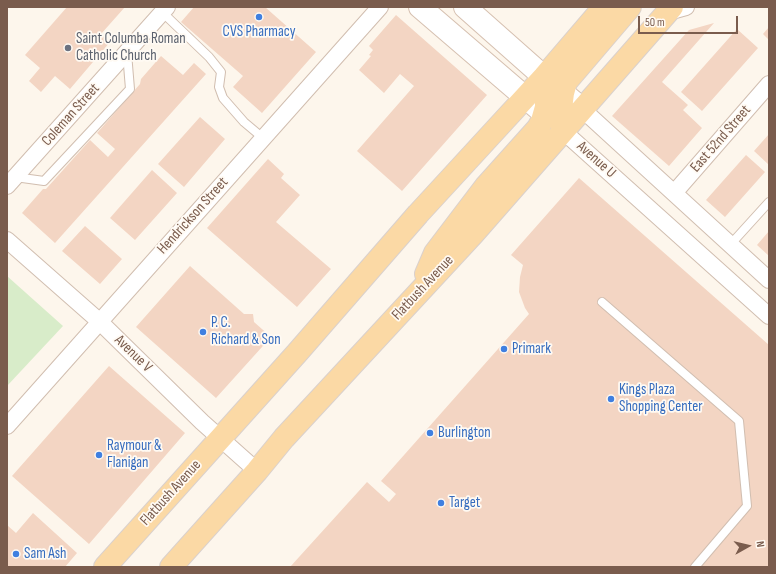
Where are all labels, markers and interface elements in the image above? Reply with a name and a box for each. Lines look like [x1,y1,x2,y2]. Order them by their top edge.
scale bar [640,8,740,34]
marker: CVS Pharmacy [254,12,264,22]
text: 50 m [645,15,665,30]
place label: CVS Pharmacy [223,23,295,41]
place label: Saint Columba Roman Catholic Church [76,30,186,65]
marker: Saint Columba Roman Catholic Church [63,43,73,53]
street label: Coleman Street [38,80,104,150]
street label: East 52nd Street [687,102,755,176]
street label: Avenue U [573,138,619,182]
street label: Hendrickson Street [154,174,232,258]
street label: Flatbush Avenue [388,252,458,324]
place label: P. C. Richard & Son [211,314,281,349]
marker: P. C. Richard & Son [198,327,208,337]
street label: Avenue V [110,332,156,376]
place label: Primark [512,340,551,358]
marker: Primark [499,344,509,354]
place label: Kings Plaza Shopping Center [619,381,703,416]
marker: Kings Plaza Shopping Center [606,394,616,404]
place label: Burlington [438,424,491,442]
marker: Burlington [425,428,435,438]
place label: Raymour & Flanigan [107,437,162,472]
marker: Raymour & Flanigan [94,450,104,460]
street label: Flatbush Avenue [137,456,205,530]
place label: Target [449,494,480,512]
marker: Target [436,498,446,508]
north arrow [728,526,768,566]
text: N [754,540,767,548]
place label: Sam Ash [24,545,66,563]
marker: Sam Ash [11,549,21,559]

